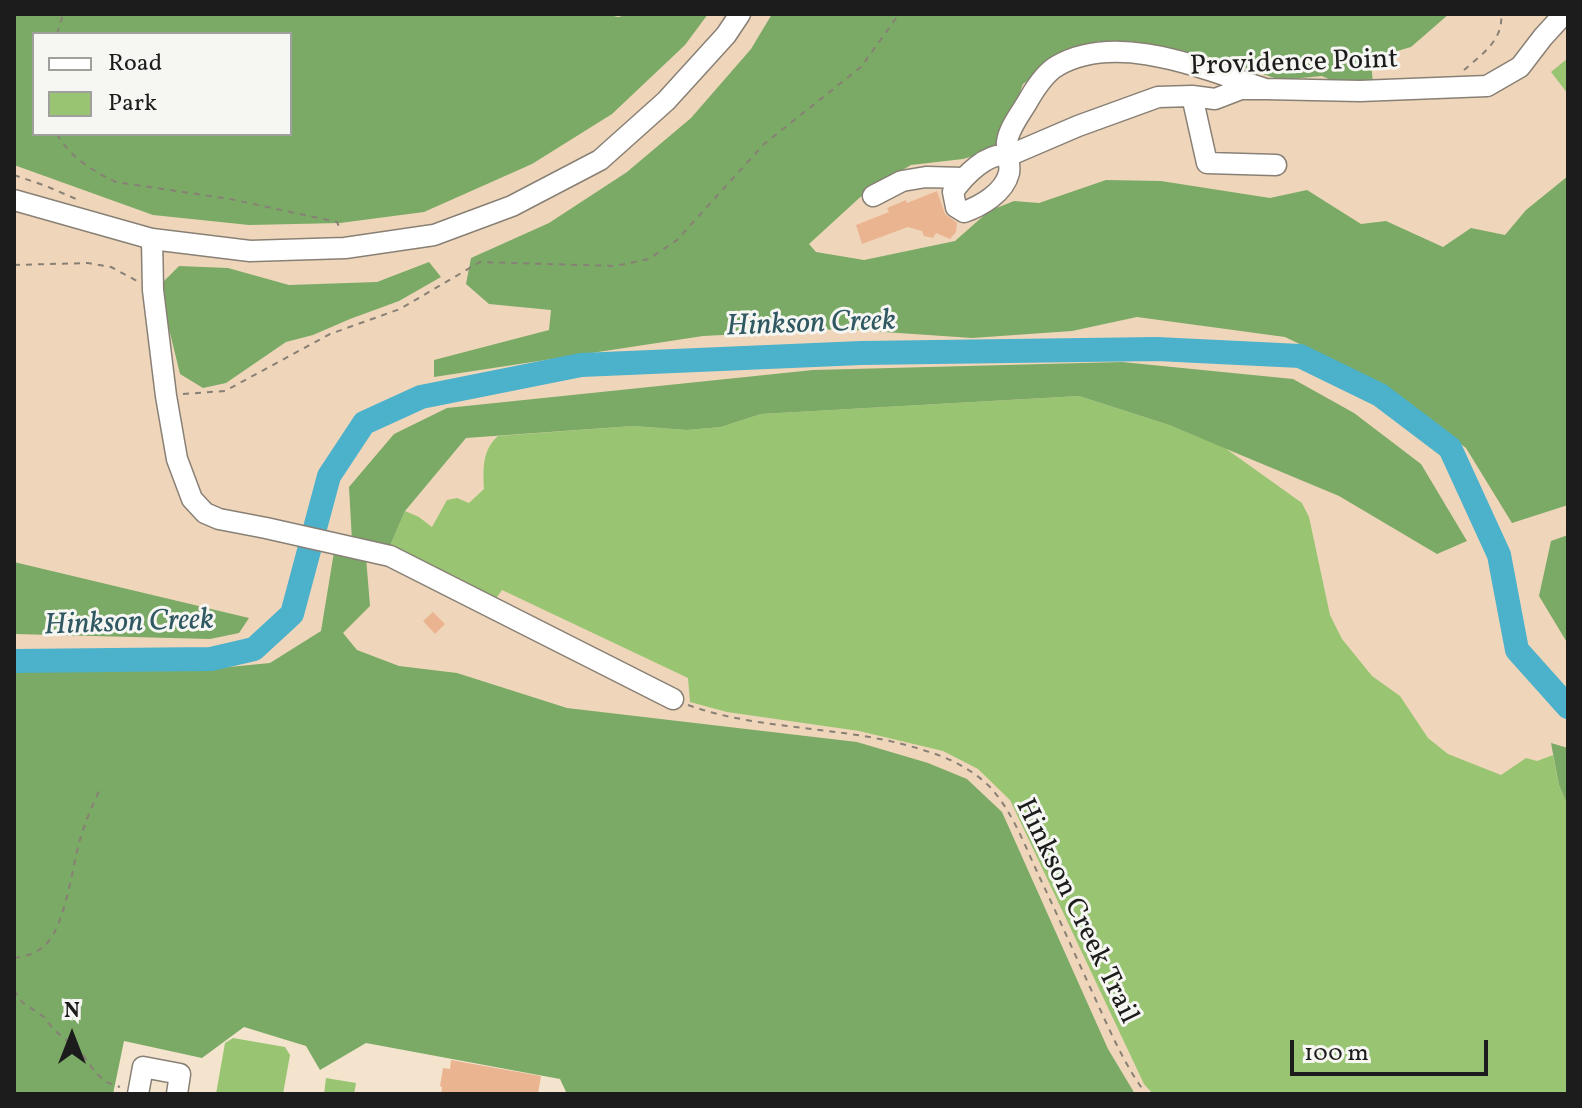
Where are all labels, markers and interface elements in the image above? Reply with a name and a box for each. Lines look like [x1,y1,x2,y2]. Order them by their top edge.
legend [32,32,292,136]
street label: Providence Point [1189,45,1399,85]
text: Road [108,47,162,81]
text: Park [108,87,157,121]
water label: Hinkson Creek [725,305,897,347]
water label: Hinkson Creek [43,604,215,646]
street label: Hinkson Creek Trail [1006,794,1144,1030]
north arrow [32,996,112,1076]
text: N [64,996,80,1027]
scale bar [1294,1024,1492,1074]
text: 100 m [1304,1037,1369,1071]

